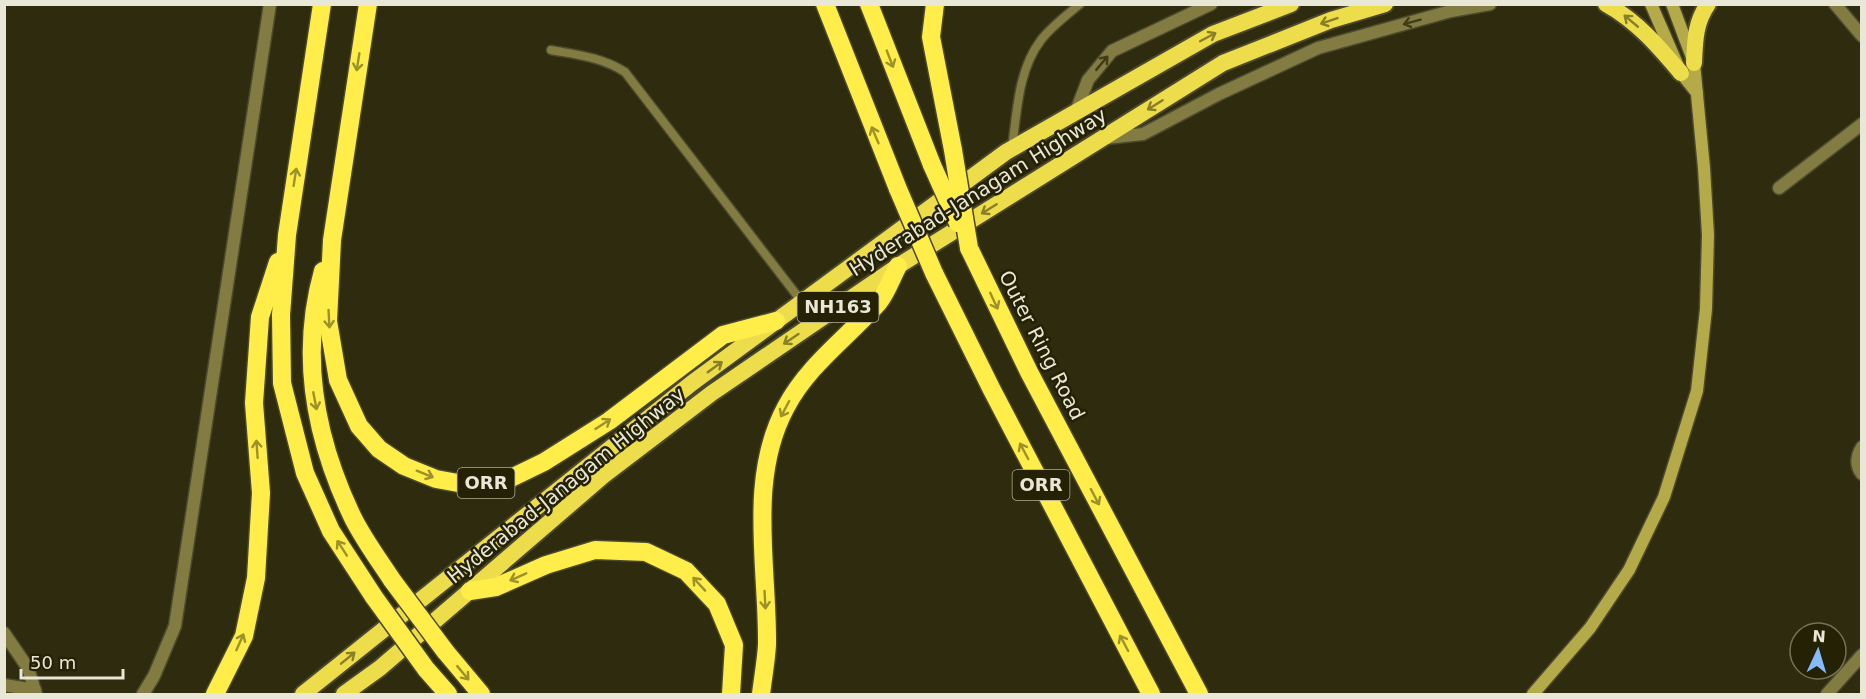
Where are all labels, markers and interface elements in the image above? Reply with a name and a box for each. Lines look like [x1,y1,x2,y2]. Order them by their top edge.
one-way arrow [1623,15,1639,28]
one-way arrow [1320,16,1339,27]
one-way arrow [1403,17,1422,28]
one-way arrow [1199,31,1216,43]
one-way arrow [885,50,896,68]
one-way arrow [352,52,363,72]
one-way arrow [1096,55,1109,71]
one-way arrow [1146,99,1163,112]
street label: Hyderabad-Janagam Highway [845,103,1111,281]
one-way arrow [869,126,880,145]
one-way arrow [290,167,301,187]
one-way arrow [981,203,998,215]
street label: Outer Ring Road [994,266,1090,424]
one-way arrow [988,291,1000,309]
road number: NH163 [798,292,878,322]
one-way arrow [324,309,335,329]
one-way arrow [783,333,800,345]
one-way arrow [706,360,722,373]
street label: Hyderabad-Janagam Highway [442,382,690,588]
one-way arrow [310,390,321,410]
one-way arrow [779,400,791,417]
one-way arrow [594,418,611,430]
one-way arrow [252,440,263,460]
one-way arrow [1017,443,1029,461]
road number: ORR [458,468,514,498]
one-way arrow [415,469,434,480]
road number: ORR [1012,470,1070,500]
one-way arrow [1090,487,1101,505]
one-way arrow [336,540,348,557]
one-way arrow [510,572,528,584]
one-way arrow [691,577,706,592]
one-way arrow [759,590,770,610]
north arrow [1788,621,1848,681]
text: N [1812,627,1826,646]
one-way arrow [235,633,246,651]
one-way arrow [1118,634,1129,652]
scale bar [21,642,123,680]
text: 50 m [30,652,76,673]
one-way arrow [340,652,356,665]
one-way arrow [456,665,470,680]

